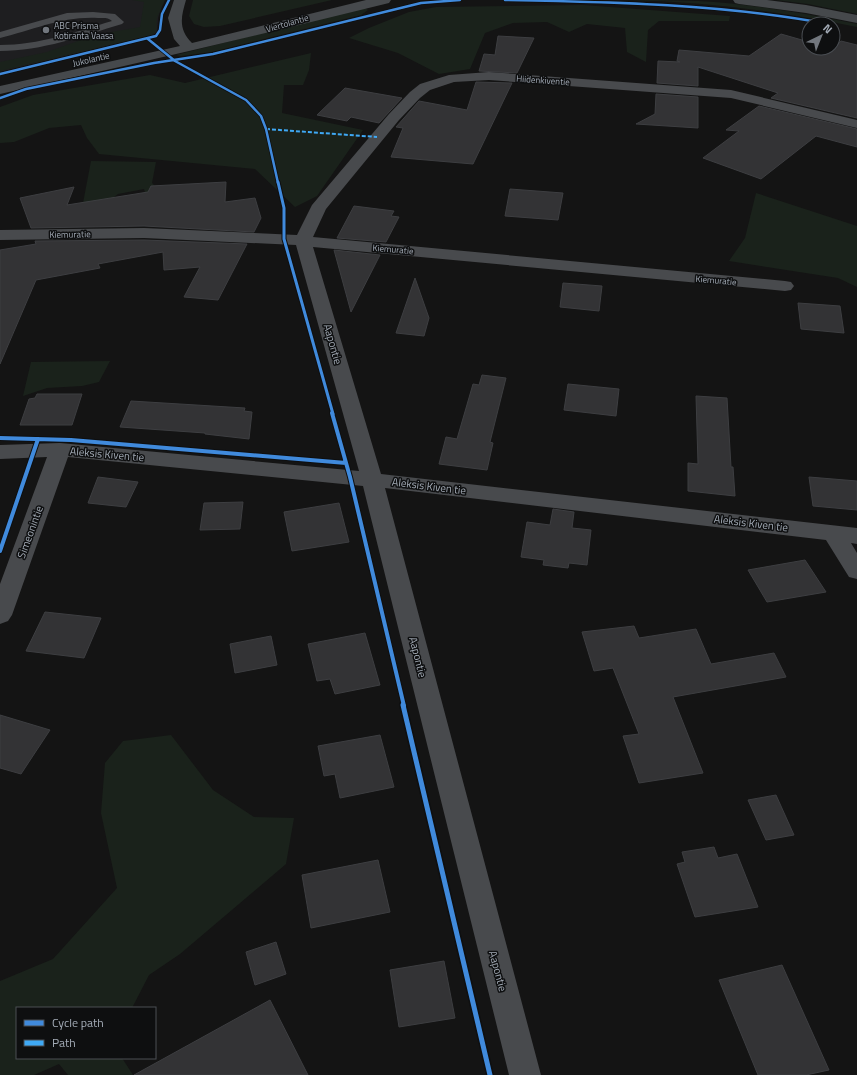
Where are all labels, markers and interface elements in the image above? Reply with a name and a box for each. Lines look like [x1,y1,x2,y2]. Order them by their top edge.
street label: Viertolantie [264,11,310,35]
north arrow [801,16,841,56]
place label: ABC Prisma Kotiranta Vaasa [54,19,114,42]
text: N [820,20,836,37]
marker: ABC Prisma Kotiranta Vaasa [41,25,51,35]
street label: Jukolantie [71,48,111,70]
street label: Hiidenkiventie [516,72,571,88]
street label: Kiemuratie [49,227,91,241]
street label: Kiemuratie [372,241,415,257]
street label: Kiemuratie [695,272,738,288]
street label: Aapontie [320,322,347,367]
street label: Aleksis Kiven tie [69,443,145,465]
street label: Aleksis Kiven tie [391,474,467,499]
street label: Simeonintie [13,503,47,561]
street label: Aleksis Kiven tie [713,511,789,536]
street label: Aapontie [405,635,431,679]
street label: Aapontie [485,949,511,993]
legend [16,1007,156,1059]
text: Cycle path [52,1013,104,1032]
text: Path [52,1033,76,1052]

